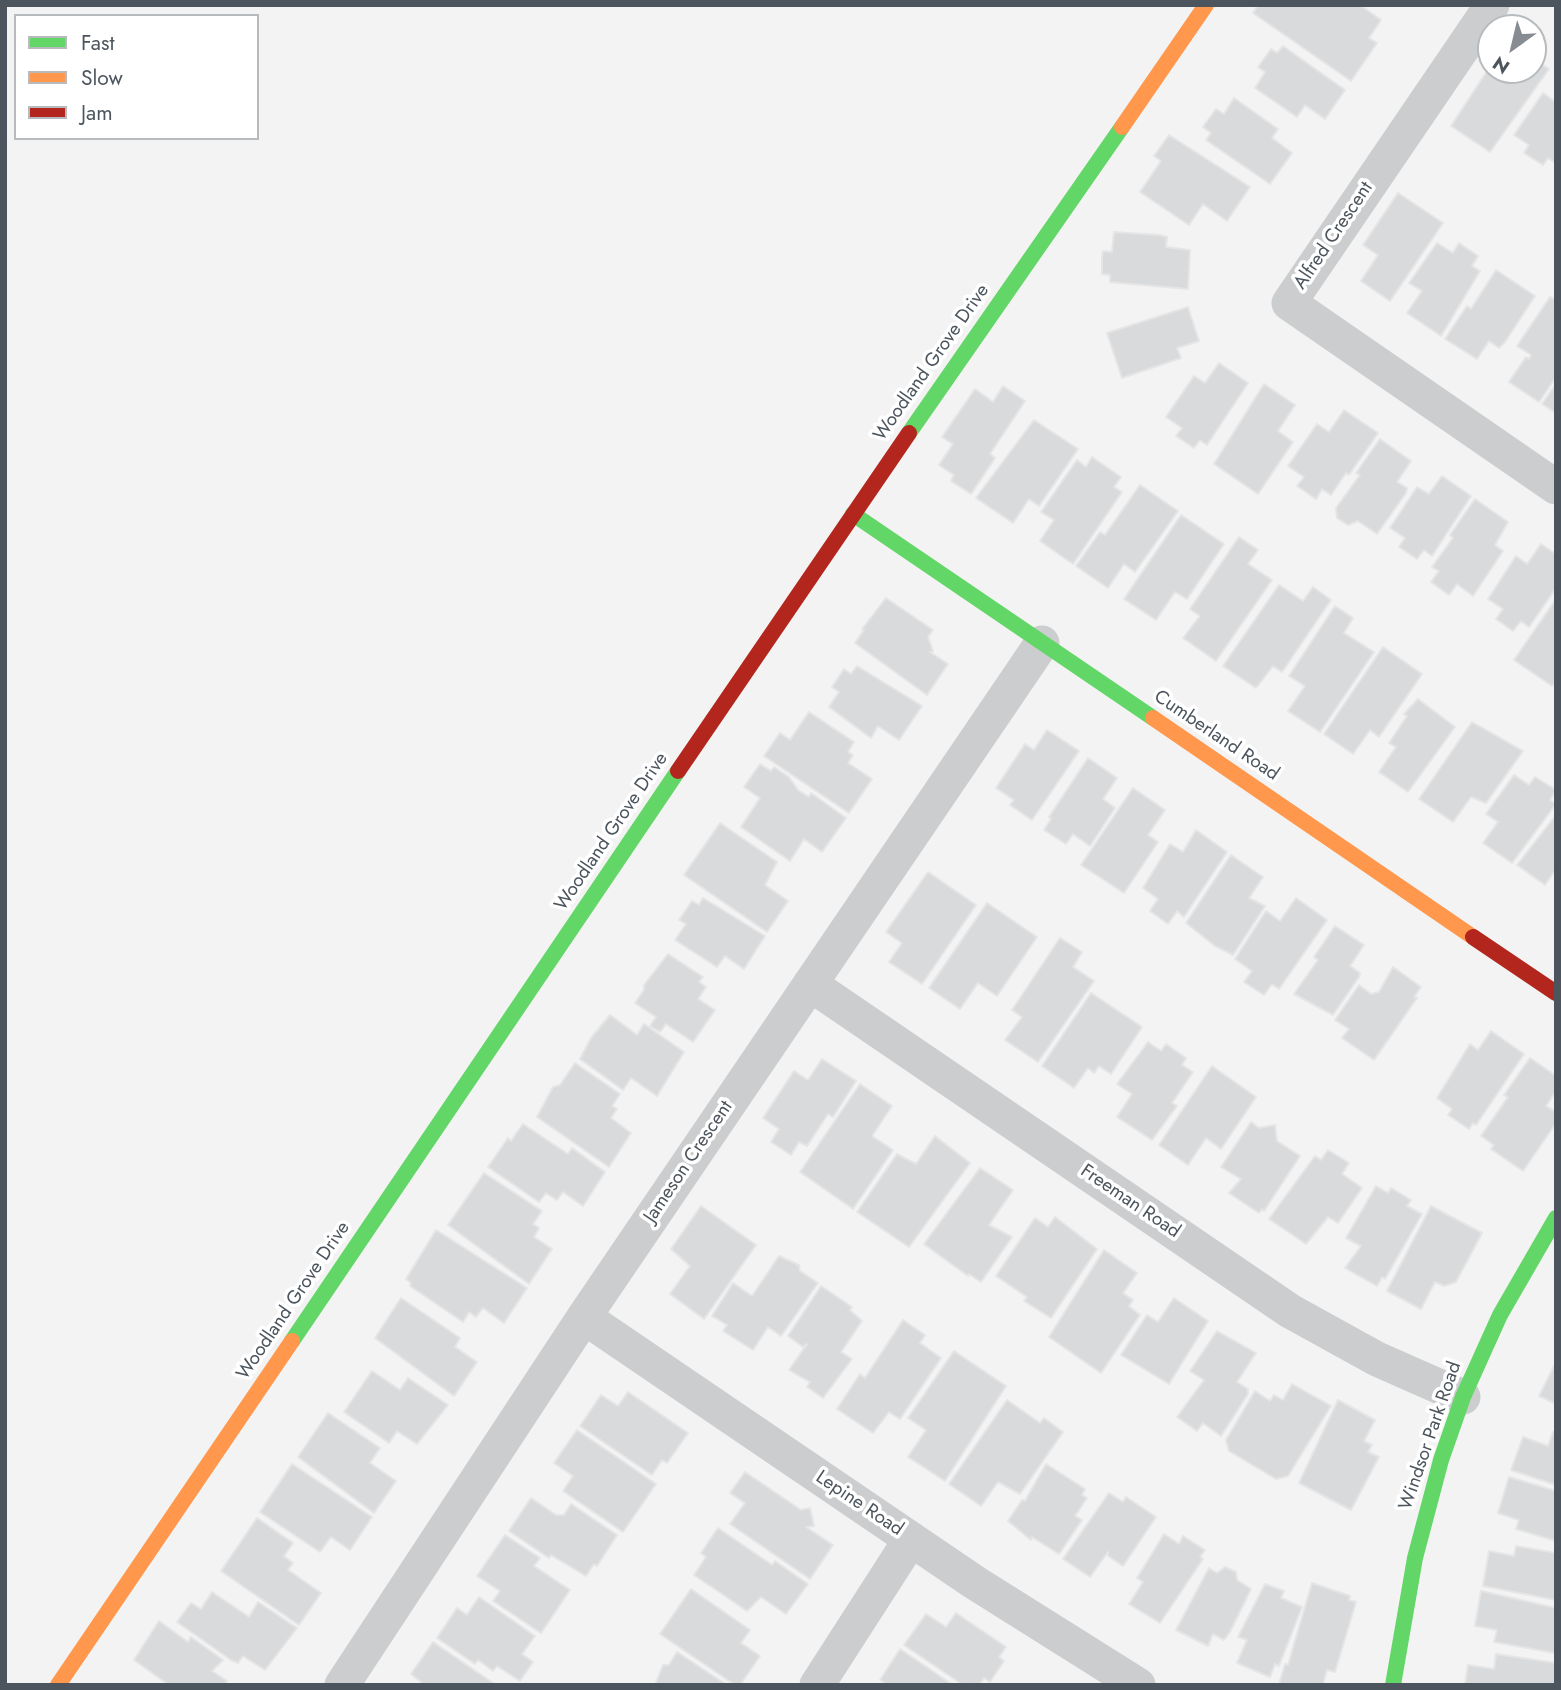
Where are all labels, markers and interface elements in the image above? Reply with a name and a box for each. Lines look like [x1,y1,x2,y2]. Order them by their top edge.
legend [14,14,259,140]
north arrow [1477,14,1547,84]
text: Fast [81,28,114,58]
text: N [1487,50,1515,81]
text: Slow [81,63,123,93]
text: Jam [81,98,113,128]
street label: Alfred Crescent [1290,178,1378,294]
street label: Woodland Grove Drive [869,280,995,446]
street label: Cumberland Road [1149,686,1283,786]
street label: Woodland Grove Drive [551,749,673,915]
street label: Jameson Crescent [640,1097,738,1227]
street label: Freeman Road [1076,1160,1184,1244]
street label: Woodland Grove Drive [233,1218,355,1384]
street label: Windsor Park Road [1395,1359,1467,1513]
street label: Lepine Road [811,1466,907,1542]

